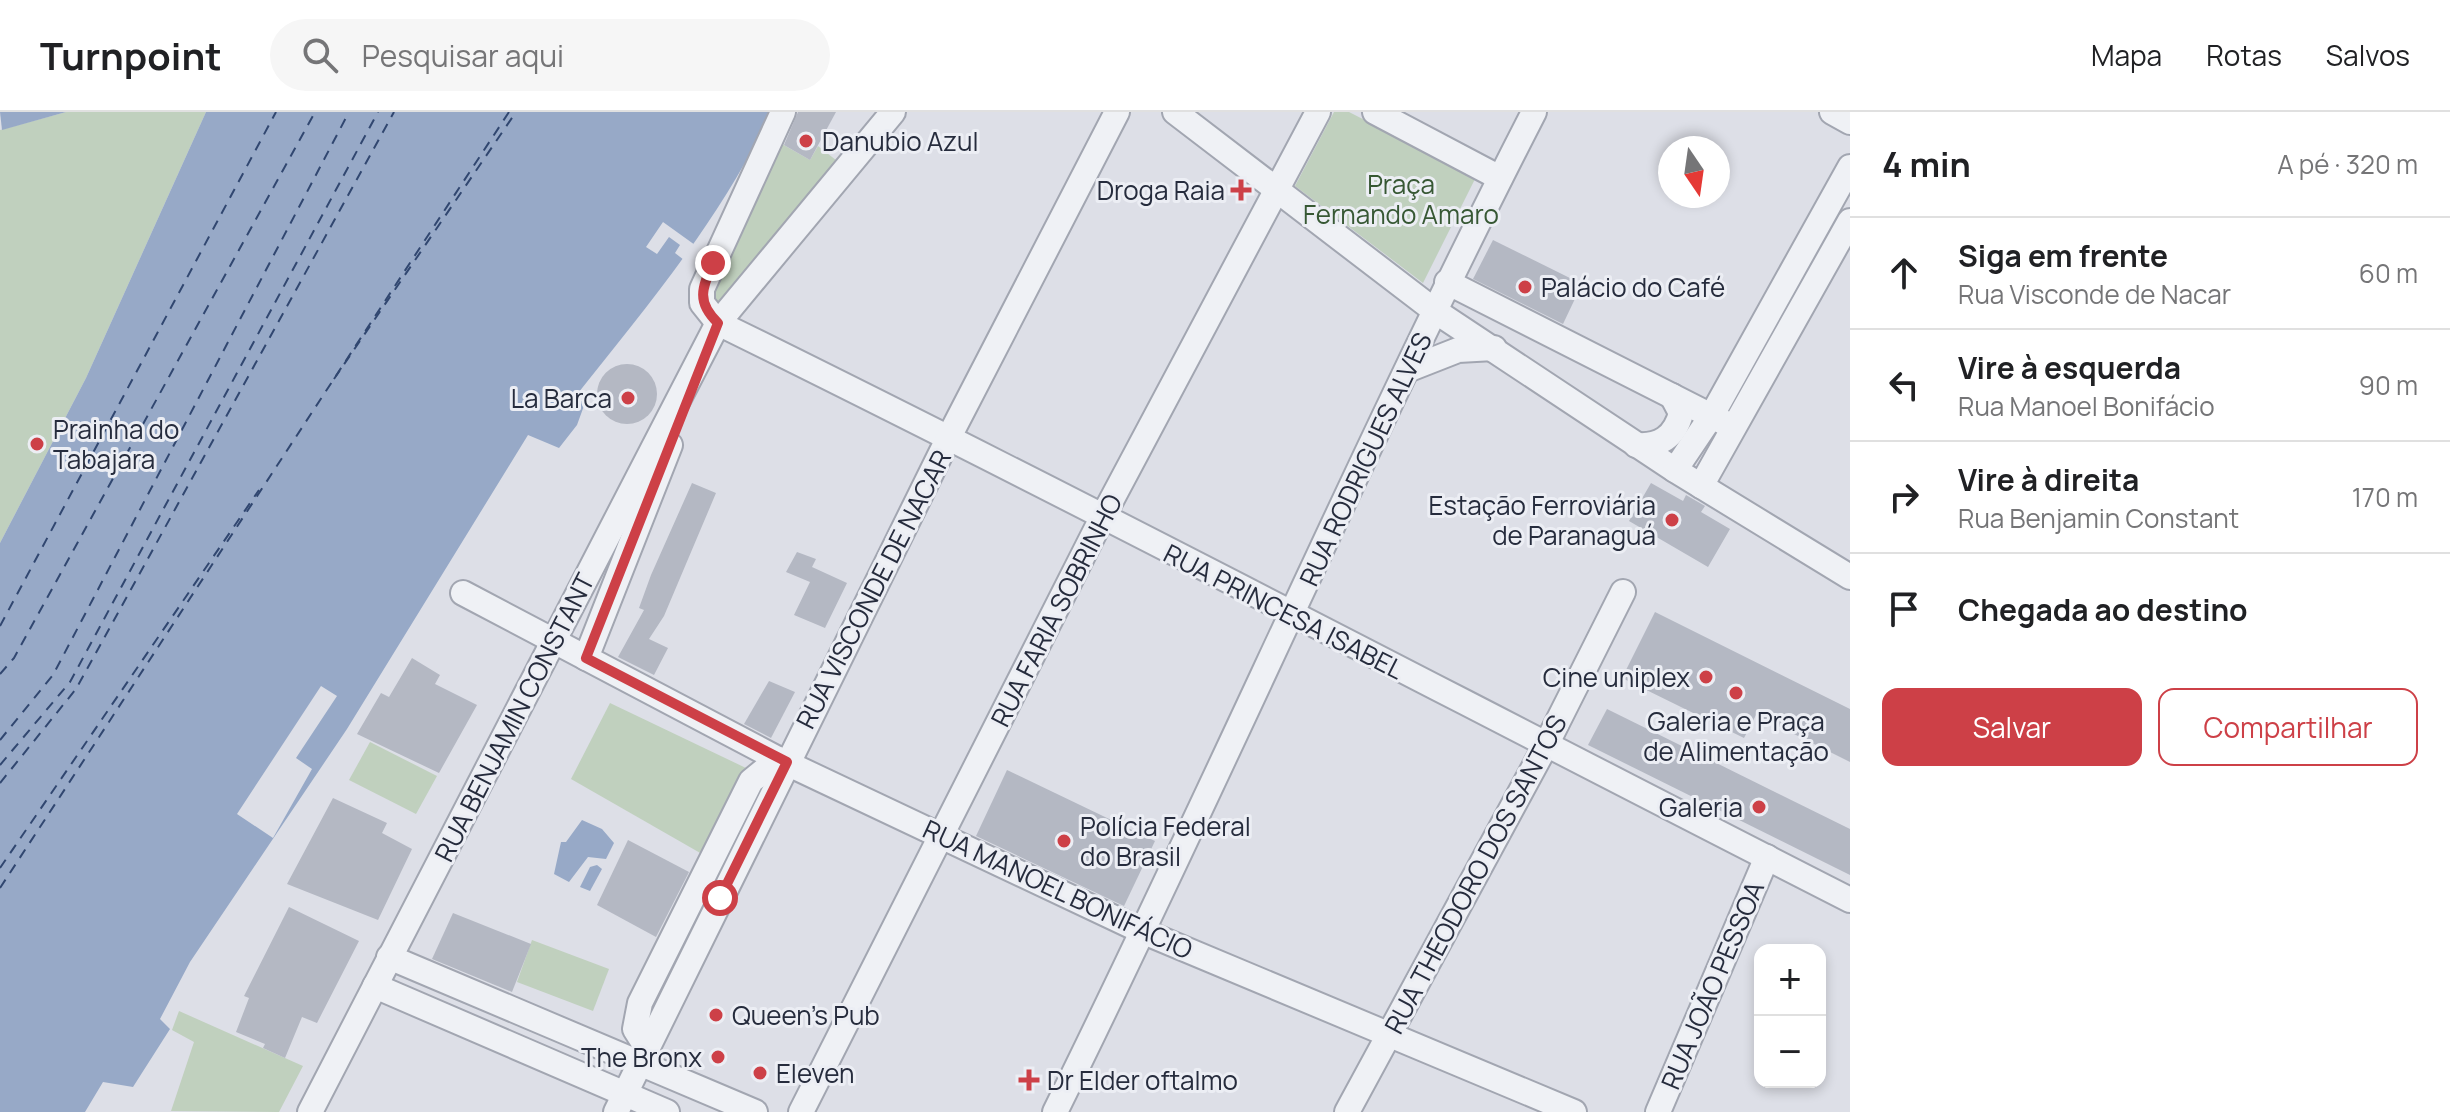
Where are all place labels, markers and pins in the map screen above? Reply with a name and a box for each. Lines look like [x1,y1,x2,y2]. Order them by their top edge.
place label: Danubio Azul [822,123,979,159]
marker: Danubio Azul [797,132,815,150]
place label: Droga Raia [1097,172,1225,208]
marker: Droga Raia [1232,181,1250,199]
place label: Palácio do Café [1541,269,1725,305]
marker: Palácio do Café [1516,278,1534,296]
place label: La Barca [511,380,612,416]
marker: La Barca [619,389,637,407]
place label: Prainha do Tabajara [53,411,179,477]
marker: Prainha do Tabajara [28,435,46,453]
place label: Estação Ferroviária de Paranaguá [1428,487,1656,553]
marker: Estação Ferroviária de Paranaguá [1663,511,1681,529]
place label: Cine uniplex [1543,659,1690,695]
marker: Cine uniplex [1697,668,1715,686]
marker: Galeria e Praça de Alimentação [1727,684,1745,702]
place label: Galeria e Praça de Alimentação [1643,703,1829,769]
place label: Galeria [1659,789,1743,825]
marker: Galeria [1750,798,1768,816]
place label: Polícia Federal do Brasil [1080,808,1251,874]
marker: Polícia Federal do Brasil [1055,832,1073,850]
place label: Queen's Pub [732,997,880,1033]
marker: Queen's Pub [707,1006,725,1024]
place label: The Bronx [581,1039,702,1075]
marker: The Bronx [709,1048,727,1066]
place label: Eleven [776,1055,855,1091]
place label: Dr Elder oftalmo [1047,1062,1238,1098]
marker: Eleven [751,1064,769,1082]
marker: Dr Elder oftalmo [1018,1069,1040,1091]

